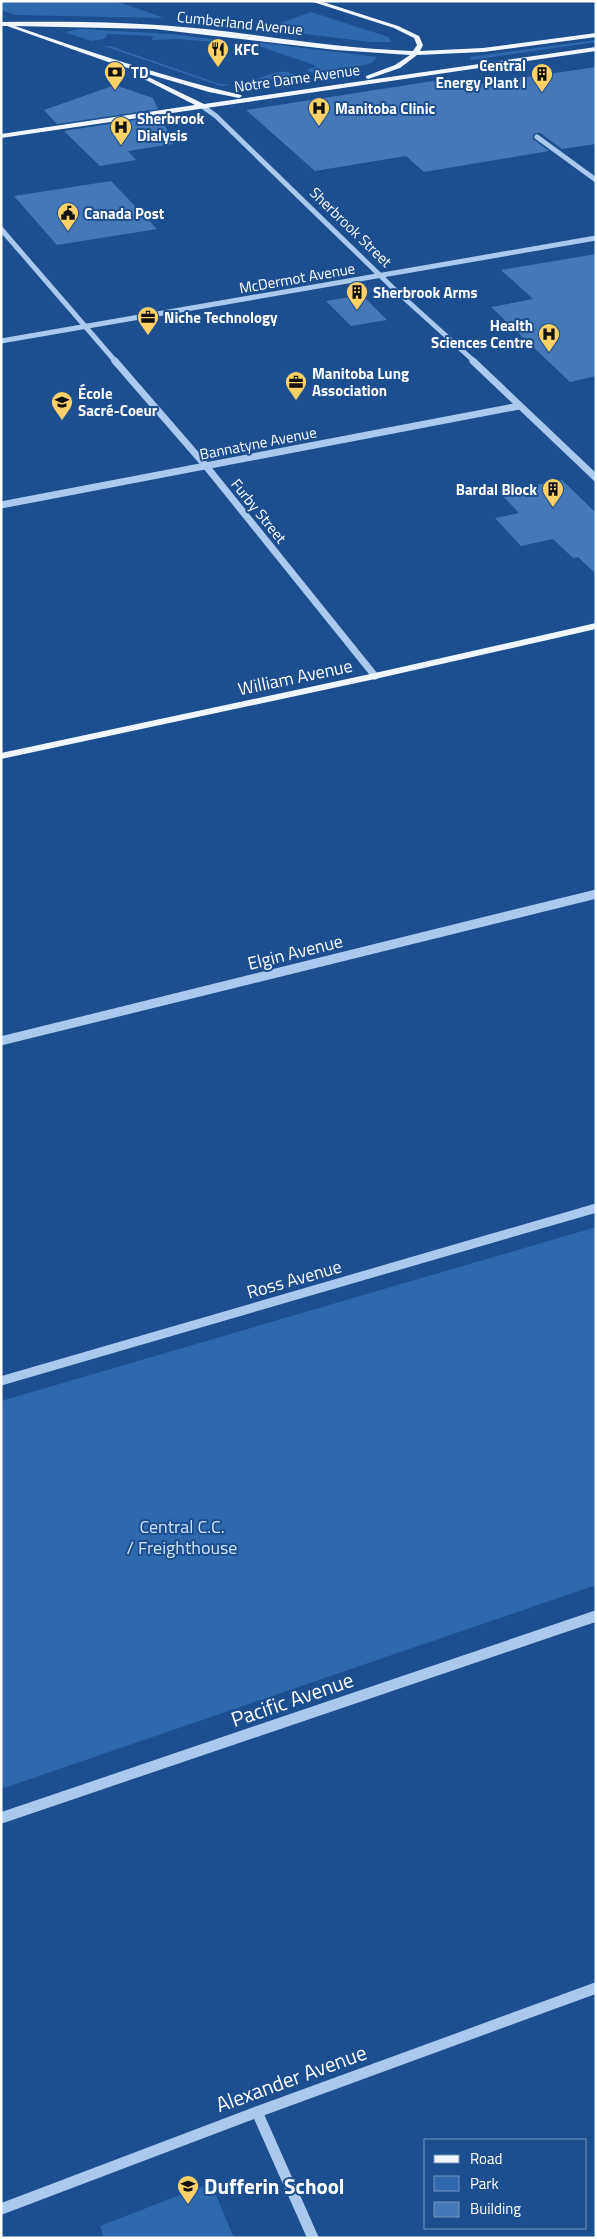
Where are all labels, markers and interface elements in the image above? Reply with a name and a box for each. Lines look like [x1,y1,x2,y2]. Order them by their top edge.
street label: Cumberland Avenue [176,5,304,41]
restaurant icon: KFC [206,37,230,68]
place label: KFC [234,38,259,61]
place label: Central Energy Plant I [435,54,526,94]
street label: Notre Dame Avenue [233,58,361,98]
bank icon: TD [103,60,127,91]
place label: TD [131,61,148,84]
building icon: Central Energy Plant I [530,62,554,93]
hospital icon: Manitoba Clinic [307,96,331,127]
place label: Manitoba Clinic [335,97,435,120]
place label: Sherbrook Dialysis [137,107,204,147]
hospital icon: Sherbrook Dialysis [109,115,133,146]
street label: Sherbrook Street [305,182,398,273]
public building icon: Canada Post [56,201,80,232]
place label: Canada Post [84,202,165,225]
street label: McDermot Avenue [237,256,357,300]
building icon: Sherbrook Arms [345,280,369,311]
place label: Sherbrook Arms [373,281,478,304]
office icon: Niche Technology [136,305,160,336]
place label: Niche Technology [164,306,278,329]
place label: Health Sciences Centre [431,314,533,354]
hospital icon: Health Sciences Centre [537,322,561,353]
place label: Manitoba Lung Association [312,362,409,402]
office icon: Manitoba Lung Association [284,370,308,401]
place label: École Sacré-Coeur [78,382,158,422]
school or university icon: École Sacré-Coeur [50,390,74,421]
street label: Bannatyne Avenue [198,420,318,466]
street label: Furby Street [226,474,293,549]
building icon: Bardal Block [541,477,565,508]
place label: Bardal Block [456,478,537,501]
street label: William Avenue [235,652,355,702]
street label: Elgin Avenue [245,927,345,977]
street label: Ross Avenue [243,1253,345,1305]
park label: Central C.C. / Freighthouse [127,1513,237,1561]
street label: Pacific Avenue [226,1663,358,1735]
street label: Alexander Avenue [211,2036,371,2120]
legend [424,2139,587,2229]
text: Road [470,2147,502,2170]
place label: Dufferin School [204,2170,345,2202]
text: Park [470,2172,499,2195]
school or university icon: Dufferin School [176,2174,200,2205]
text: Building [470,2197,521,2220]

